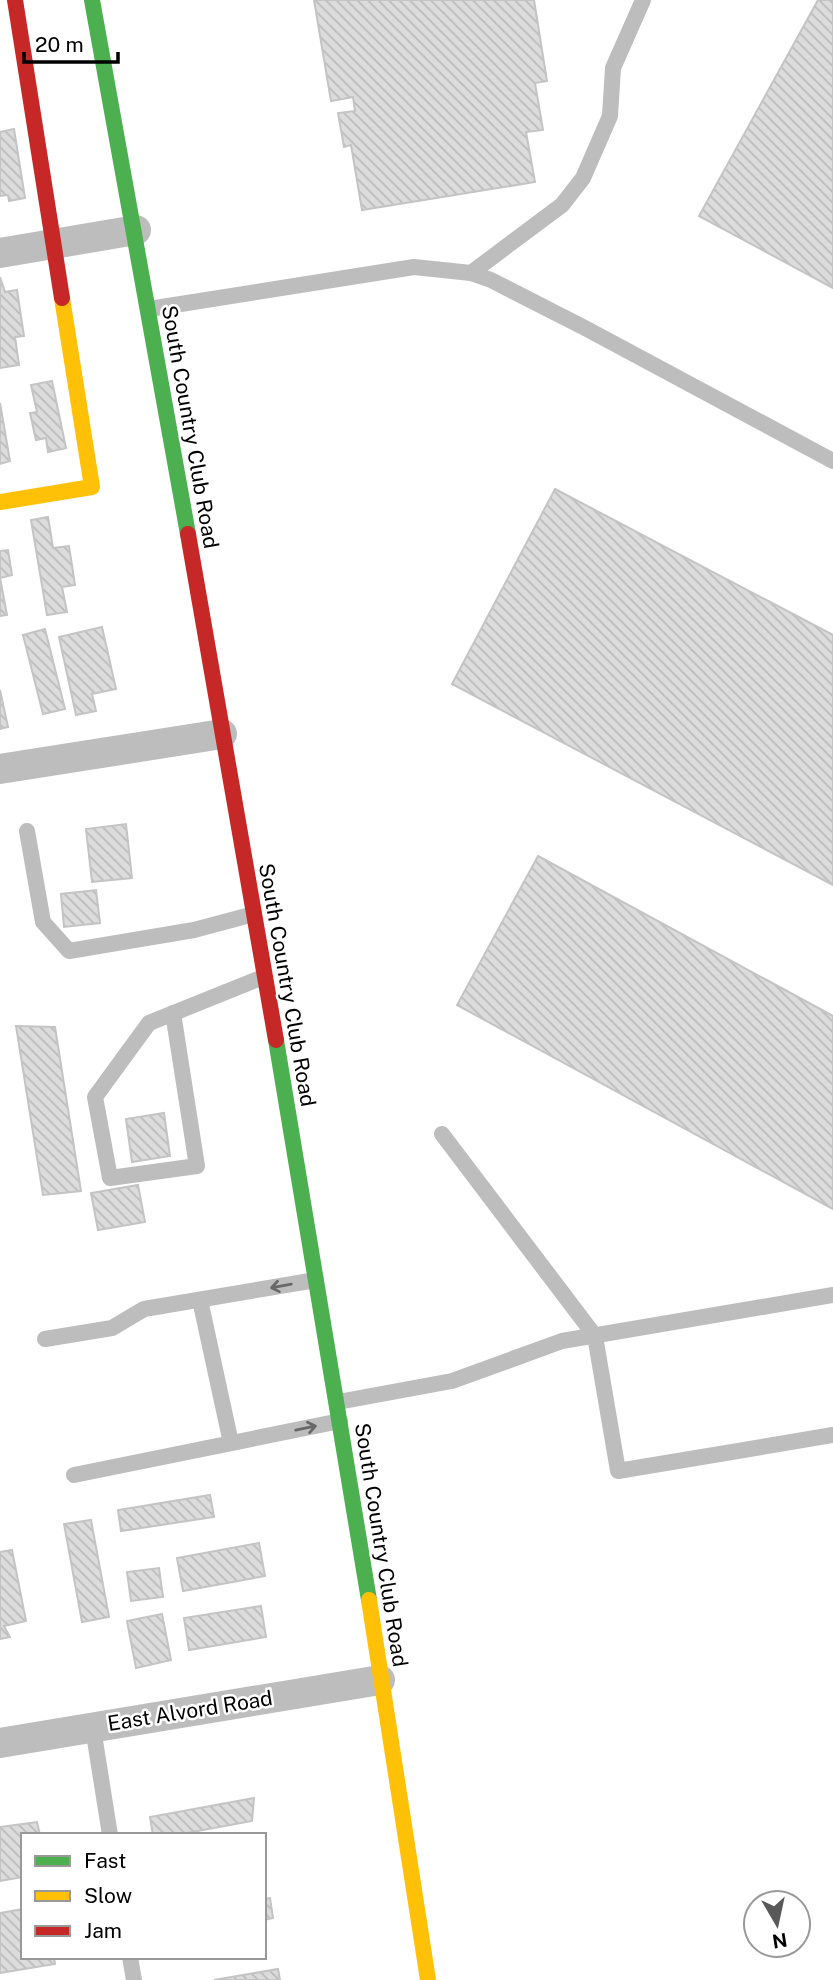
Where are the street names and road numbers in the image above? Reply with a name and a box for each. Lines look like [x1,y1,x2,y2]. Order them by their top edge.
street label: South Country Club Road [157,303,224,551]
street label: South Country Club Road [254,861,321,1109]
street label: South Country Club Road [350,1421,413,1669]
street label: East Alvord Road [106,1685,274,1736]

